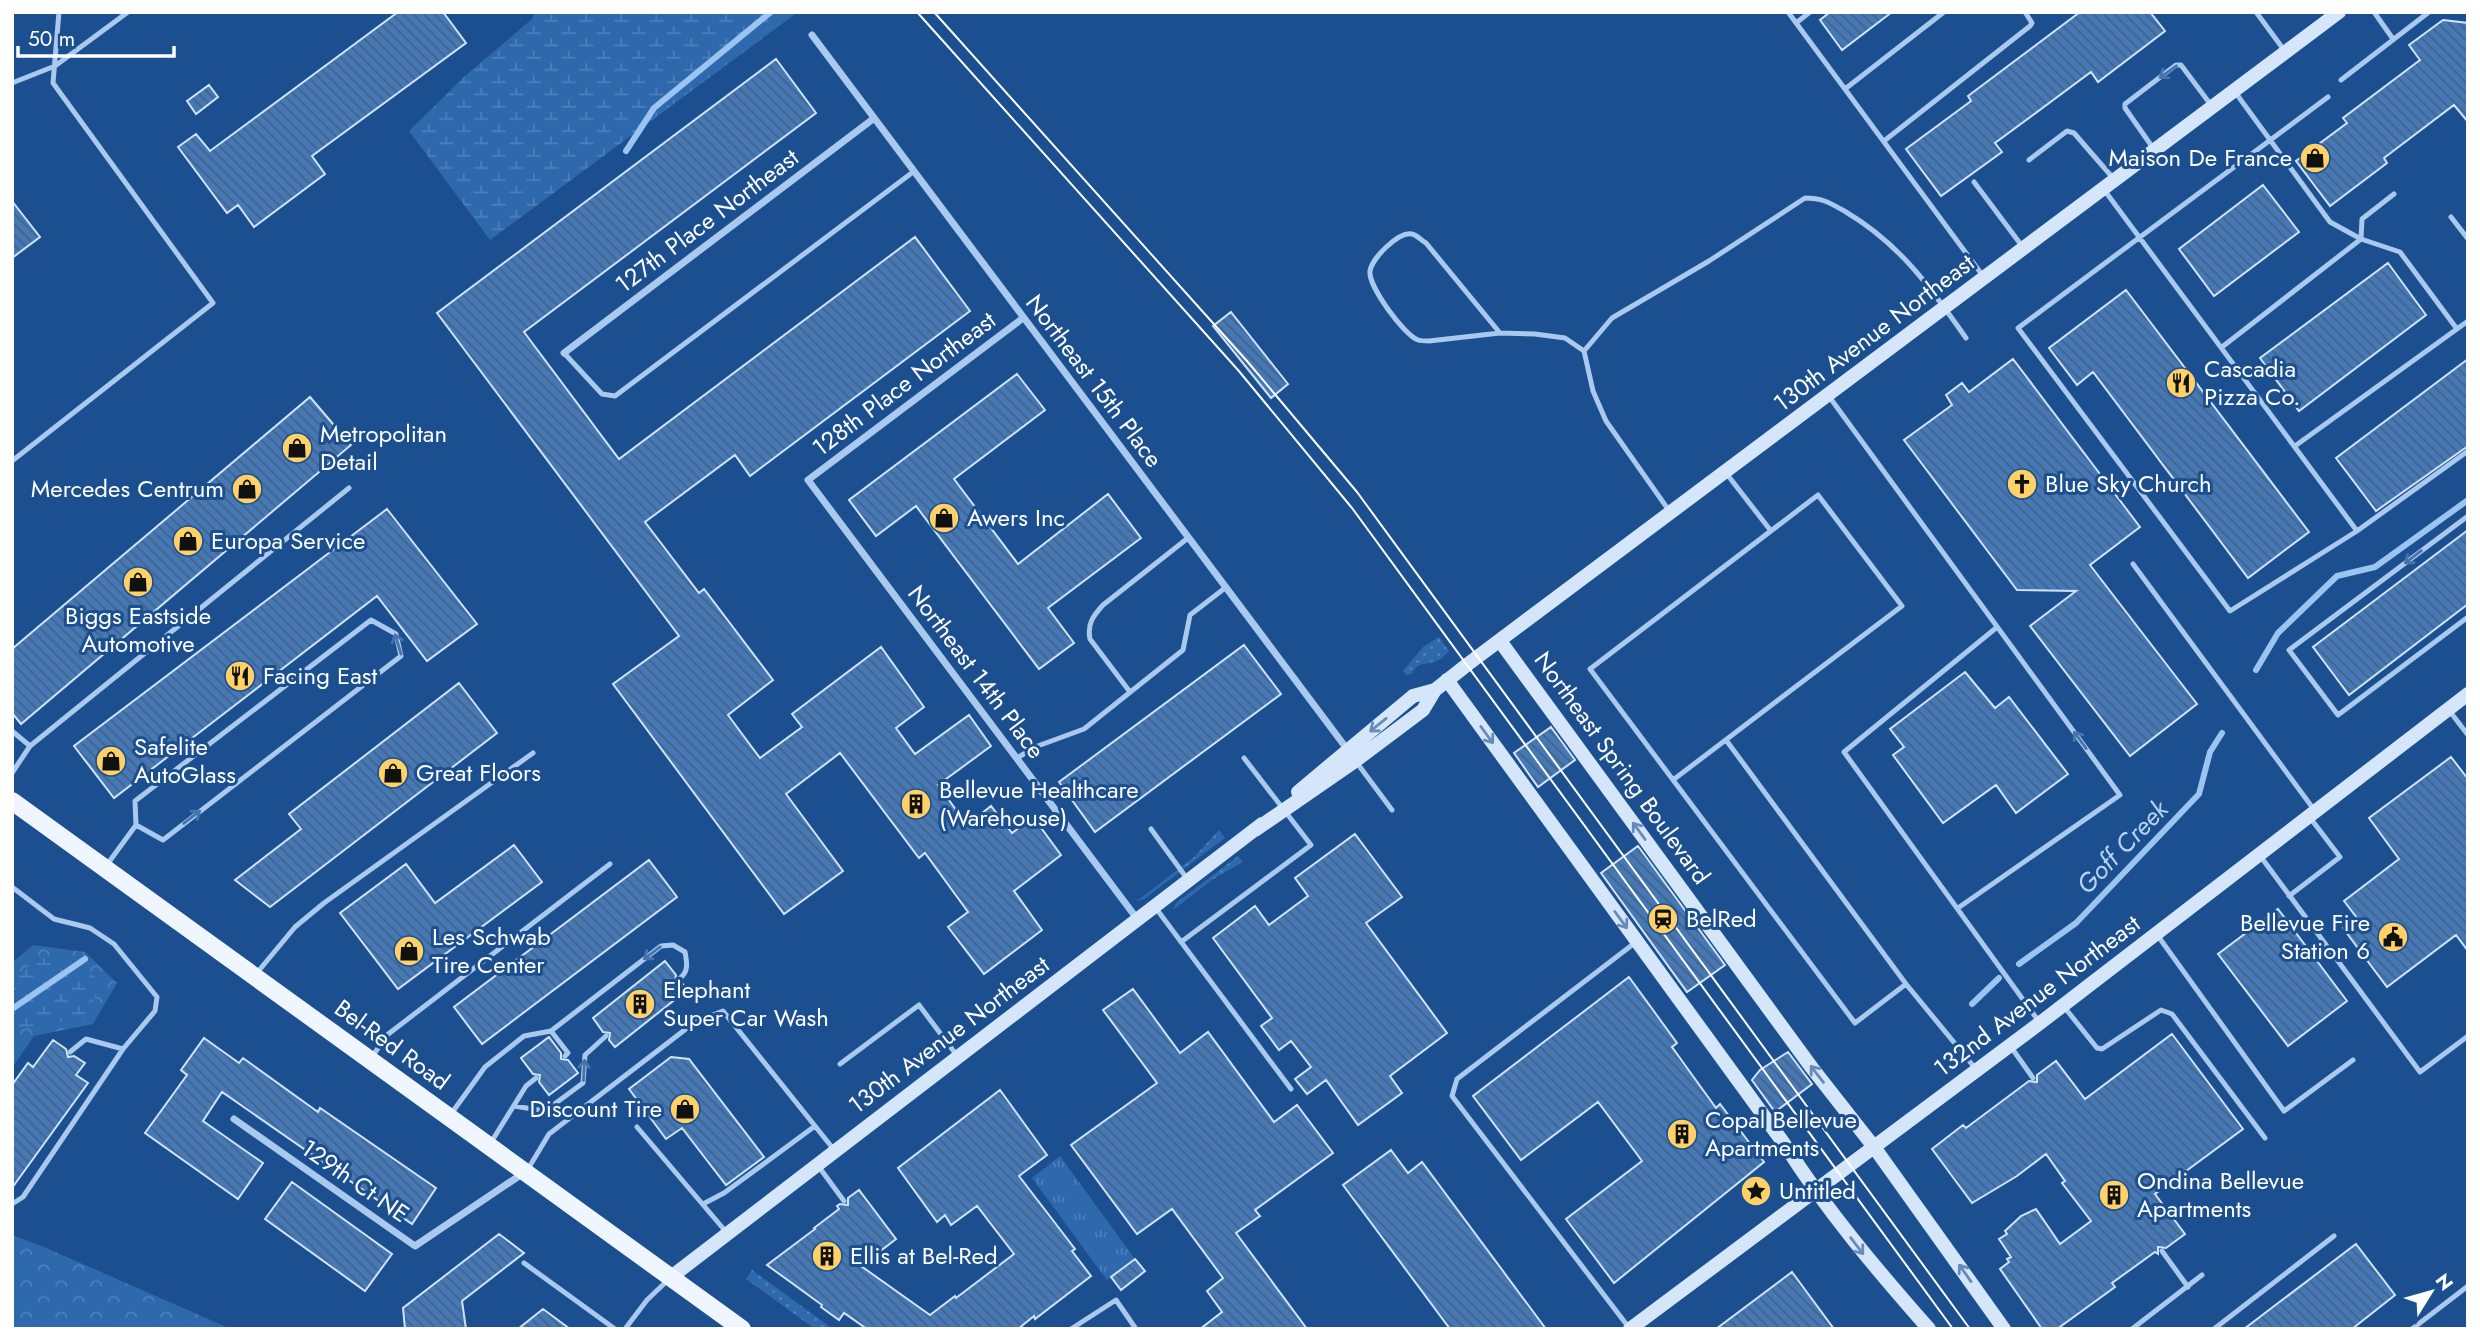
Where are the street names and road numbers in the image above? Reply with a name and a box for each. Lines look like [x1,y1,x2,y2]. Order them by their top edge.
street label: 127th Place Northeast [608,140,806,301]
street label: 130th Avenue Northeast [1766,245,1982,420]
street label: Northeast 15th Place [1018,287,1171,475]
street label: 128th Place Northeast [805,303,1003,464]
street label: Northeast 14th Place [899,578,1053,766]
street label: Northeast Spring Boulevard [1526,644,1719,891]
street label: 132nd Avenue Northeast [1926,906,2148,1085]
street label: 130th Avenue Northeast [841,947,1057,1122]
street label: Bel-Red Road [327,991,457,1098]
street label: 129th Ct NE [294,1130,417,1231]

